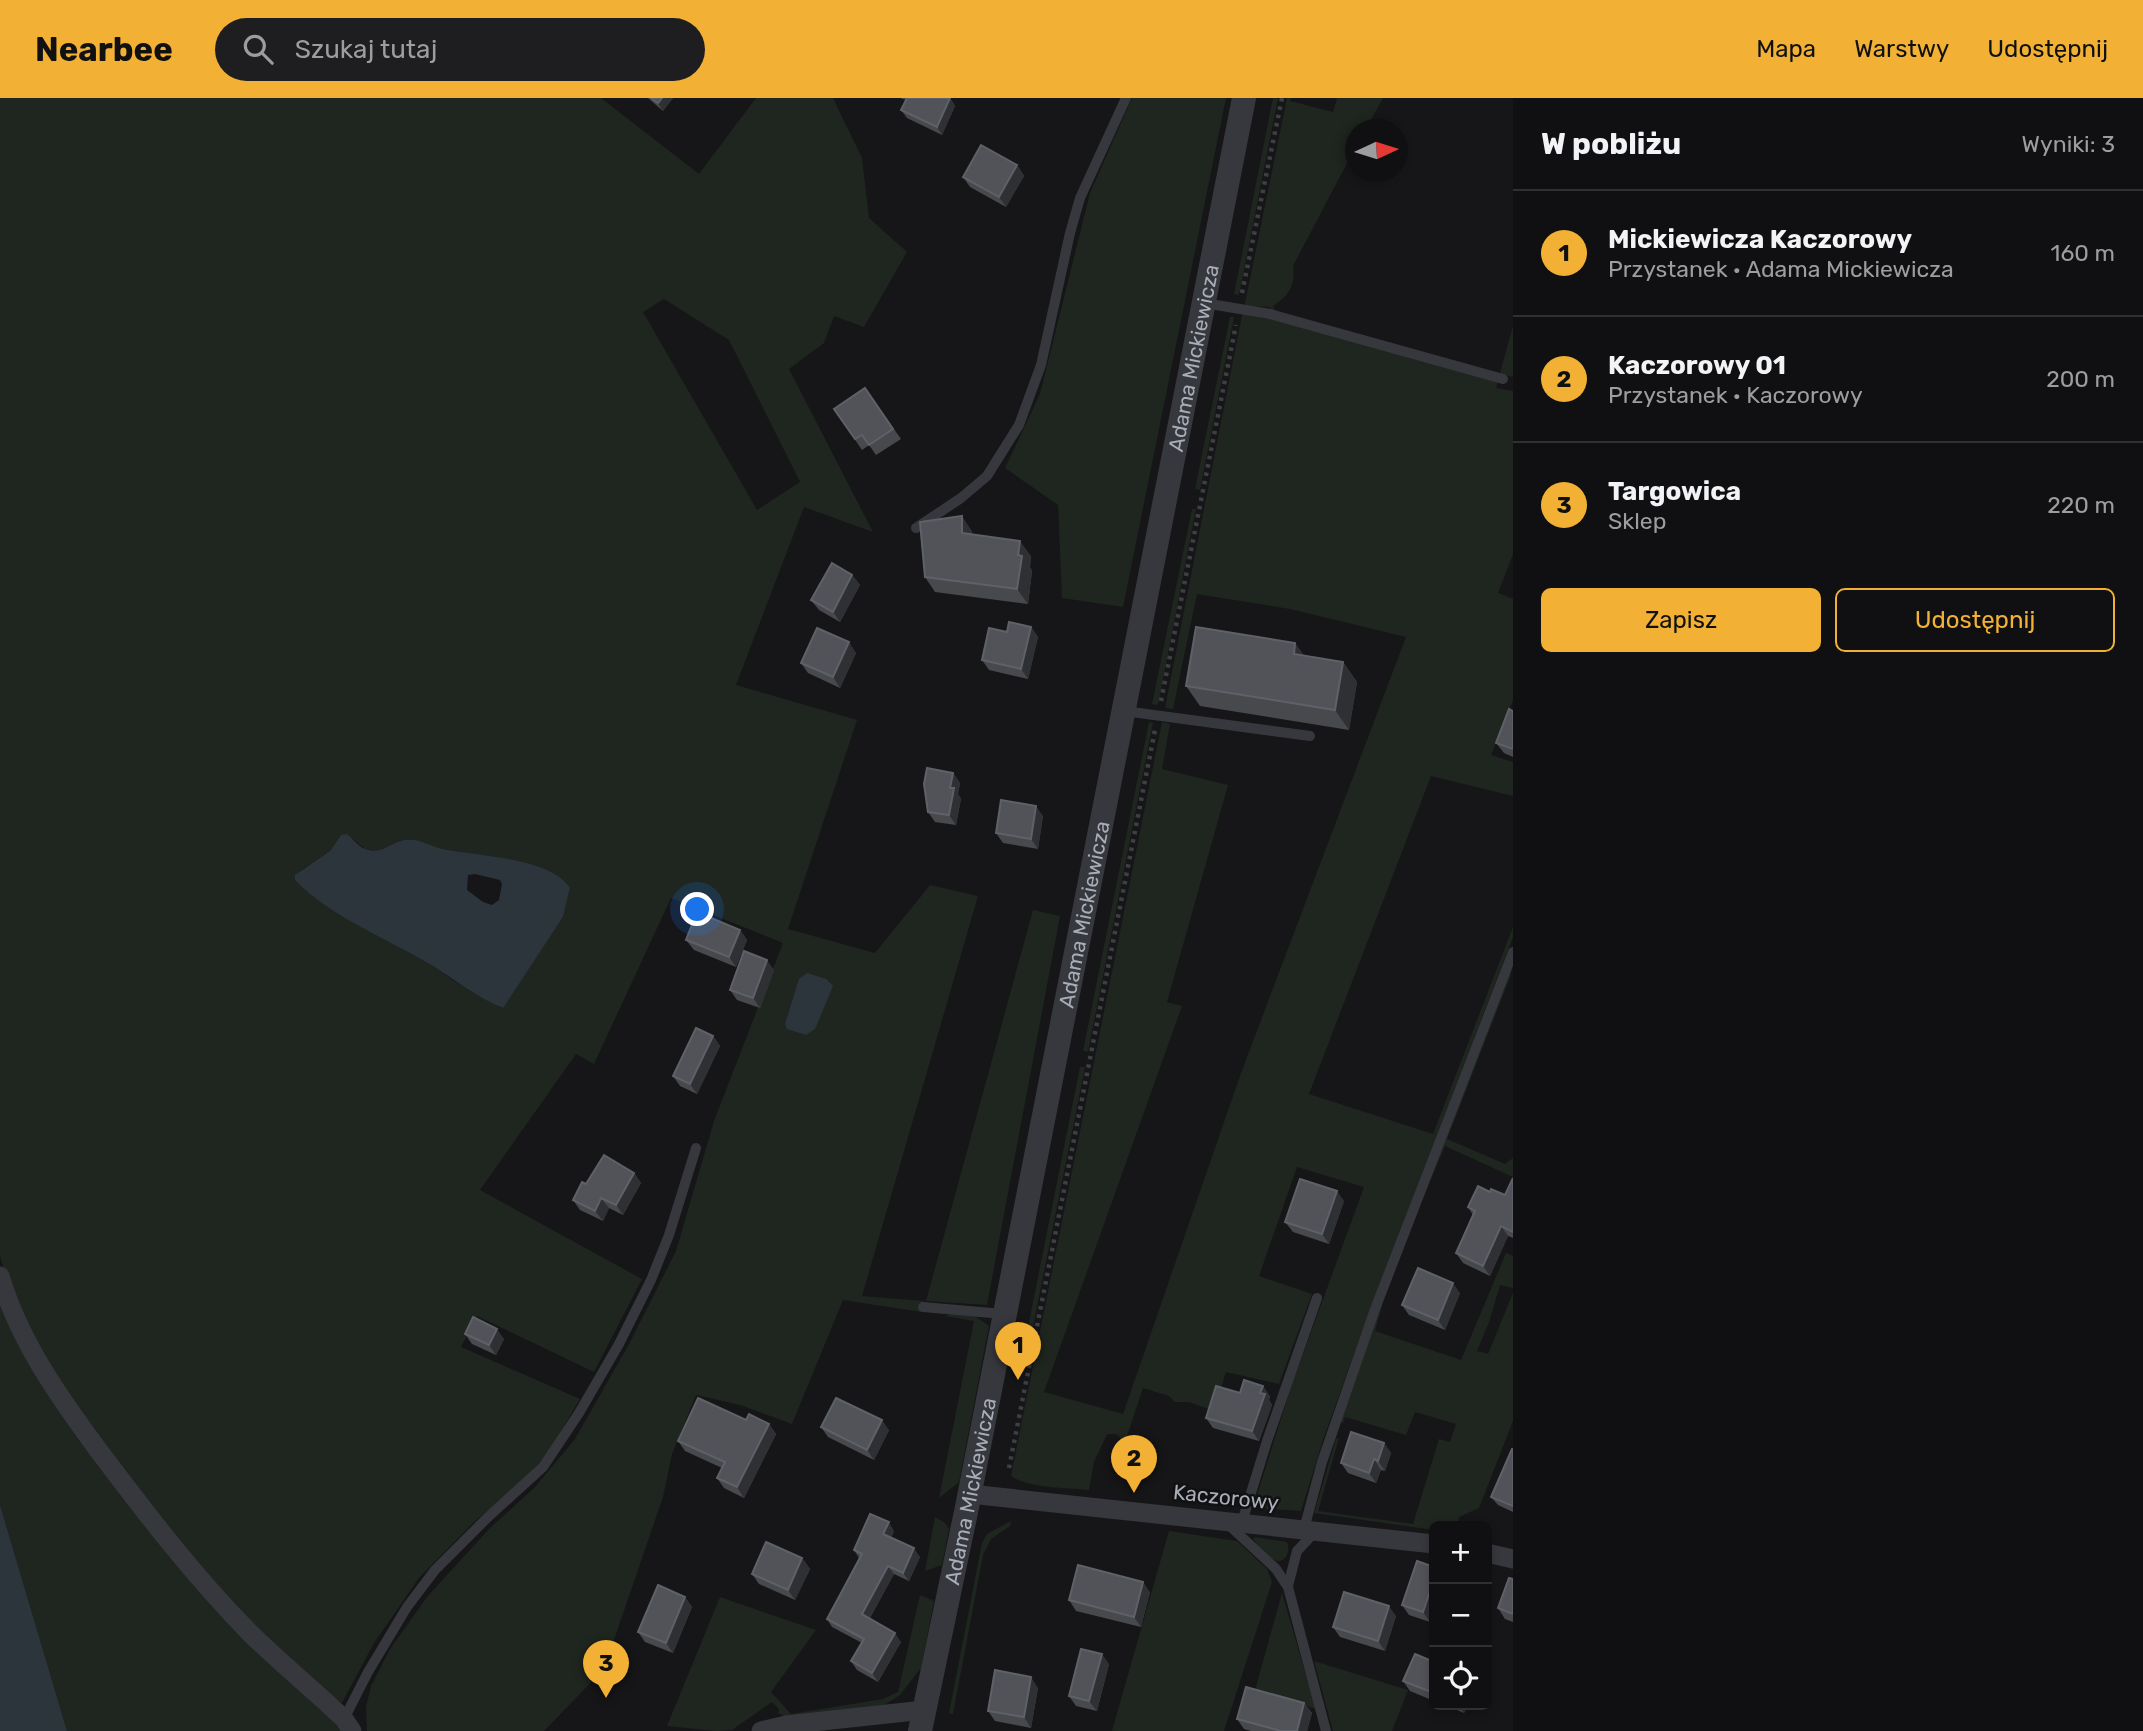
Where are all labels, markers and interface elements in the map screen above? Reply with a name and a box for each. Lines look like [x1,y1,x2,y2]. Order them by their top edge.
search box [215,18,705,81]
text: Nearbee [35,30,173,69]
icon: search [239,30,277,68]
text: Szukaj tutaj [295,34,437,65]
text: Mapa [1756,35,1816,63]
text: Warstwy [1854,35,1949,63]
text: Udostępnij [1987,35,2108,63]
north arrow [1345,119,1408,182]
text: W pobliżu [1541,126,1681,162]
text: Wyniki: 3 [2022,130,2115,158]
text: Mickiewicza Kaczorowy [1608,224,1912,255]
text: 1 [1558,239,1570,267]
text: 160 m [2051,239,2115,267]
text: Przystanek · Adama Mickiewicza [1608,255,1954,283]
street label: Adama Mickiewicza [1162,262,1224,454]
text: Kaczorowy 01 [1608,350,1786,381]
text: 2 [1557,365,1571,393]
text: 200 m [2046,365,2115,393]
text: Przystanek · Kaczorowy [1608,381,1863,409]
text: Targowica [1608,476,1741,507]
text: 3 [1556,491,1572,519]
text: 220 m [2047,491,2115,519]
text: Sklep [1608,507,1666,535]
button: Zapisz [1541,588,1821,652]
button: Udostępnij [1835,588,2115,652]
street label: Adama Mickiewicza [1053,819,1114,1010]
your location [680,892,714,926]
pin: 1 [995,1322,1041,1380]
street label: Adama Mickiewicza [939,1396,1001,1587]
pin: 2 [1111,1435,1157,1493]
street label: Kaczorowy [1172,1479,1281,1515]
map controls [1429,1521,1492,1710]
button: + [1429,1521,1492,1584]
button: − [1429,1584,1492,1647]
pin: 3 [583,1640,629,1698]
button: locate [1429,1647,1492,1710]

